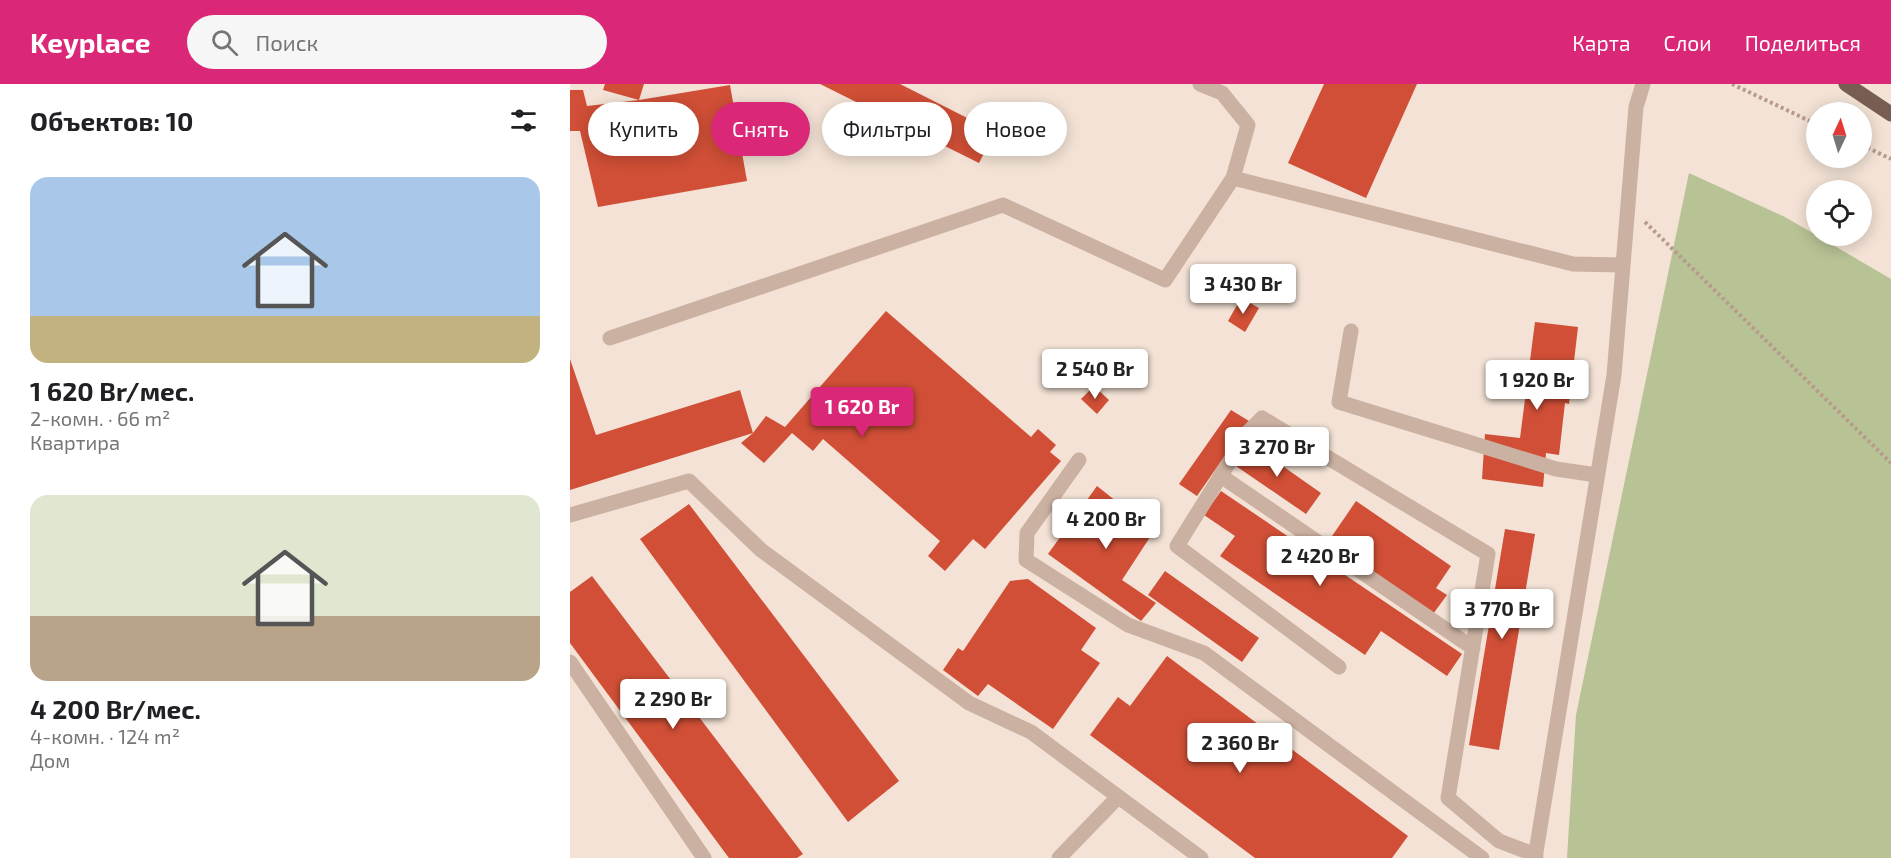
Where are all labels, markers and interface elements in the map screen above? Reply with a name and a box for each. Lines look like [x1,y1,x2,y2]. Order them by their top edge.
search box [187,15,607,69]
text: Keyplace [30,25,151,59]
icon: search [208,26,241,59]
text: Поиск [256,29,318,55]
text: Карта [1572,30,1631,55]
text: Слои [1664,30,1712,55]
text: Поделиться [1745,30,1861,55]
chip: Купить [588,102,699,156]
chip: Снять [711,102,810,156]
chip: Фильтры [822,102,952,156]
chip: Новое [964,102,1067,156]
north arrow [1806,102,1872,168]
map controls [1806,102,1872,246]
icon: filters [507,104,540,137]
text: Объектов: 10 [30,105,193,136]
button: locate [1806,180,1872,246]
icon: home [231,216,339,324]
pin: 3 430 Br [1181,264,1305,315]
text: 3 430 Br [1204,271,1282,295]
pin: 2 540 Br [1033,349,1157,400]
text: 2 540 Br [1056,356,1134,380]
pin: 1 920 Br [1475,360,1599,411]
text: 1 920 Br [1500,367,1574,391]
text: 1 620 Br/мес. [30,375,194,406]
pin: 1 620 Br [800,387,924,438]
text: 1 620 Br [825,394,899,418]
text: 2-комн. · 66 m² [30,406,170,430]
pin: 3 270 Br [1215,427,1339,478]
text: Квартира [30,430,120,454]
text: 3 270 Br [1239,434,1315,458]
pin: 4 200 Br [1044,499,1168,550]
text: 4 200 Br [1066,506,1146,530]
icon: home [231,534,339,642]
pin: 2 420 Br [1258,536,1382,587]
text: 2 420 Br [1281,543,1359,567]
pin: 3 770 Br [1440,589,1564,640]
text: 3 770 Br [1464,596,1540,620]
pin: 2 290 Br [611,679,735,730]
text: 2 290 Br [634,686,712,710]
text: 4 200 Br/мес. [30,693,201,724]
pin: 2 360 Br [1178,723,1302,774]
text: 4-комн. · 124 m² [30,724,180,748]
text: 2 360 Br [1201,730,1279,754]
text: Дом [30,748,70,772]

